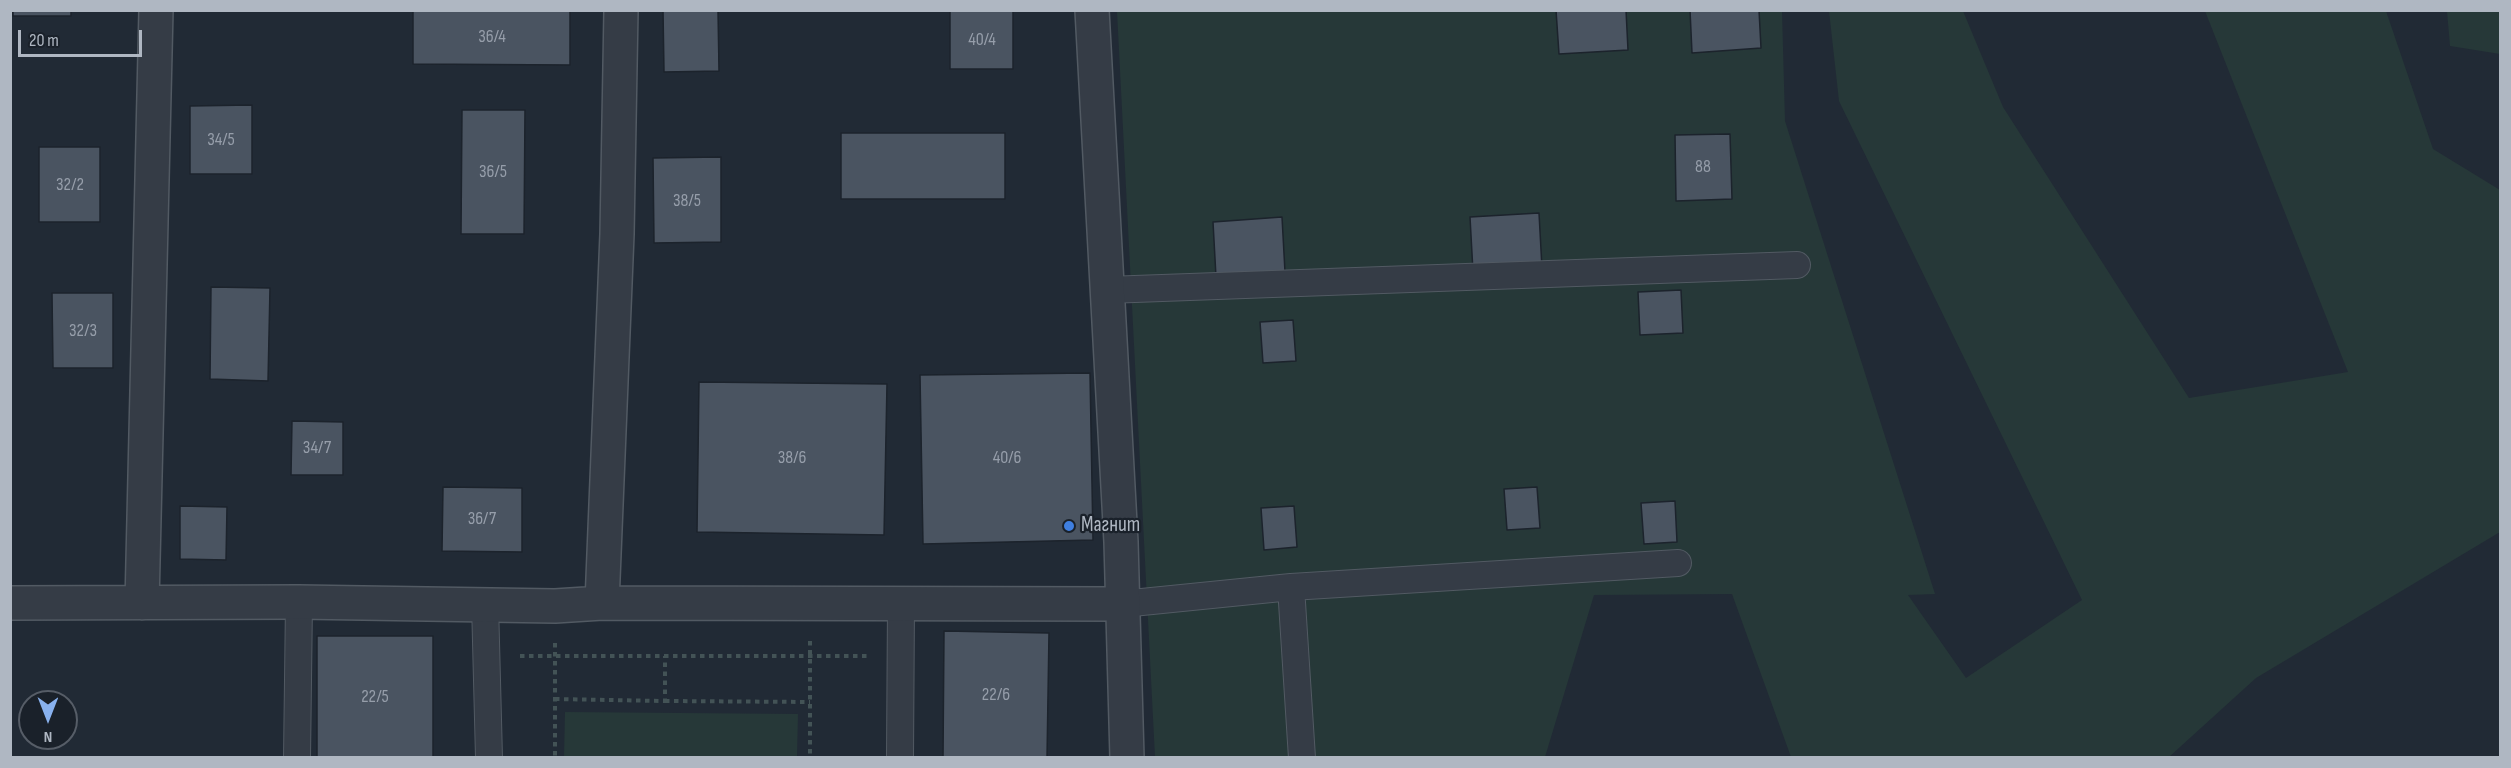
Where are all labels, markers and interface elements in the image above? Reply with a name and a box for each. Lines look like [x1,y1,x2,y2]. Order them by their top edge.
scale bar [21,18,146,56]
house number: 36/4 [478,26,506,48]
house number: 40/4 [968,29,996,51]
text: 20 m [29,30,59,51]
house number: 34/5 [207,129,235,151]
house number: 88 [1695,156,1711,178]
house number: 36/5 [479,161,507,183]
house number: 32/2 [56,174,84,196]
house number: 38/5 [673,190,701,212]
house number: 32/3 [69,320,97,342]
house number: 34/7 [303,437,331,459]
house number: 38/6 [778,447,806,469]
house number: 40/6 [993,447,1021,469]
house number: 36/7 [468,508,496,530]
place label: Магнит [1081,513,1140,539]
marker: Магнит [1062,519,1076,533]
house number: 22/6 [982,684,1010,706]
house number: 22/5 [361,686,389,708]
north arrow [18,690,78,750]
text: N [44,727,52,746]

